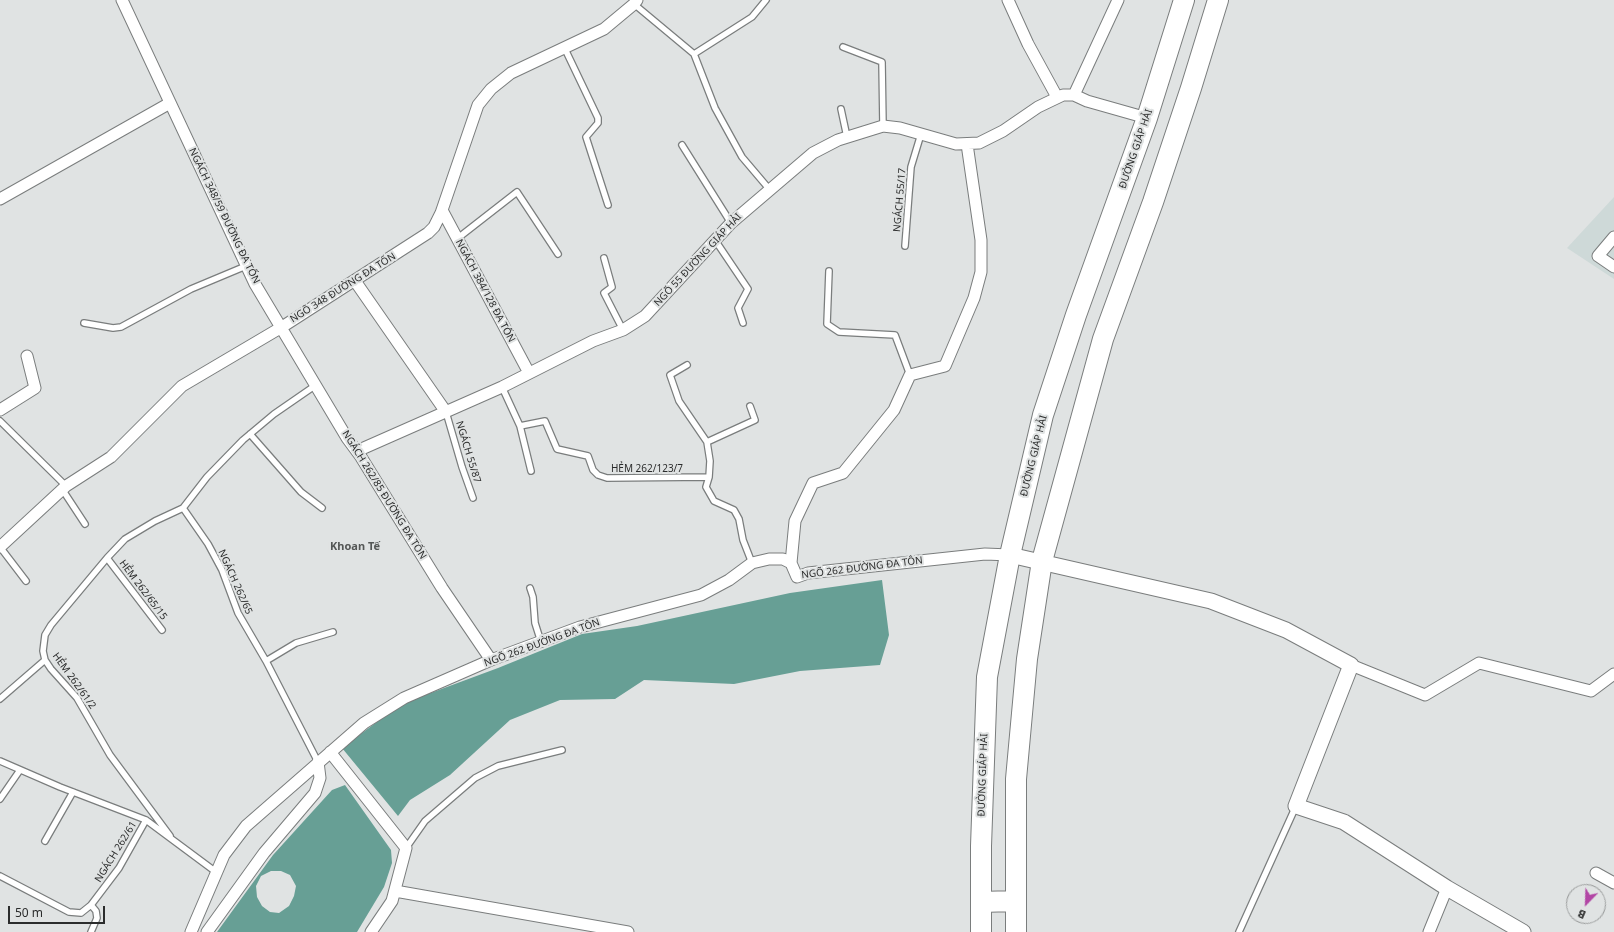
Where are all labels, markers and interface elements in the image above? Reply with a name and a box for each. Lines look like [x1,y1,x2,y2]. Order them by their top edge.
street label: ĐƯỜNG GIÁP HẢI [1117,108,1155,190]
street label: NGÁCH 348/59 ĐƯỜNG ĐA TỐN [186,146,262,286]
street label: NGÁCH 55/17 [891,168,909,232]
street label: NGÕ 55 ĐƯỜNG GIÁP HẢI [652,211,744,309]
street label: NGÁCH 384/128 ĐA TỐN [453,237,517,345]
street label: NGÕ 348 ĐƯỜNG ĐA TỐN [288,251,398,325]
street label: ĐƯỜNG GIÁP HẢI [1018,414,1050,498]
street label: NGÁCH 55/87 [453,420,483,484]
street label: NGÁCH 262/85 ĐƯỜNG ĐA TỐN [339,428,429,562]
street label: HẺM 262/123/7 [611,463,683,475]
district label: Khoan Tế [330,540,380,554]
street label: NGÁCH 262/65 [215,548,255,616]
street label: NGÕ 262 ĐƯỜNG ĐA TÔN [801,555,923,581]
street label: HẺM 262/65/15 [117,558,169,622]
street label: NGÕ 262 ĐƯỜNG ĐA TÔN [483,616,601,670]
street label: HẺM 262/61/2 [50,651,98,711]
street label: ĐƯỜNG GIÁP HẢI [976,733,990,817]
street label: NGÁCH 262/61 [92,819,140,885]
north arrow [1566,884,1606,924]
scale bar [10,898,107,924]
text: 50 m [15,904,43,921]
text: B [1575,906,1588,923]

